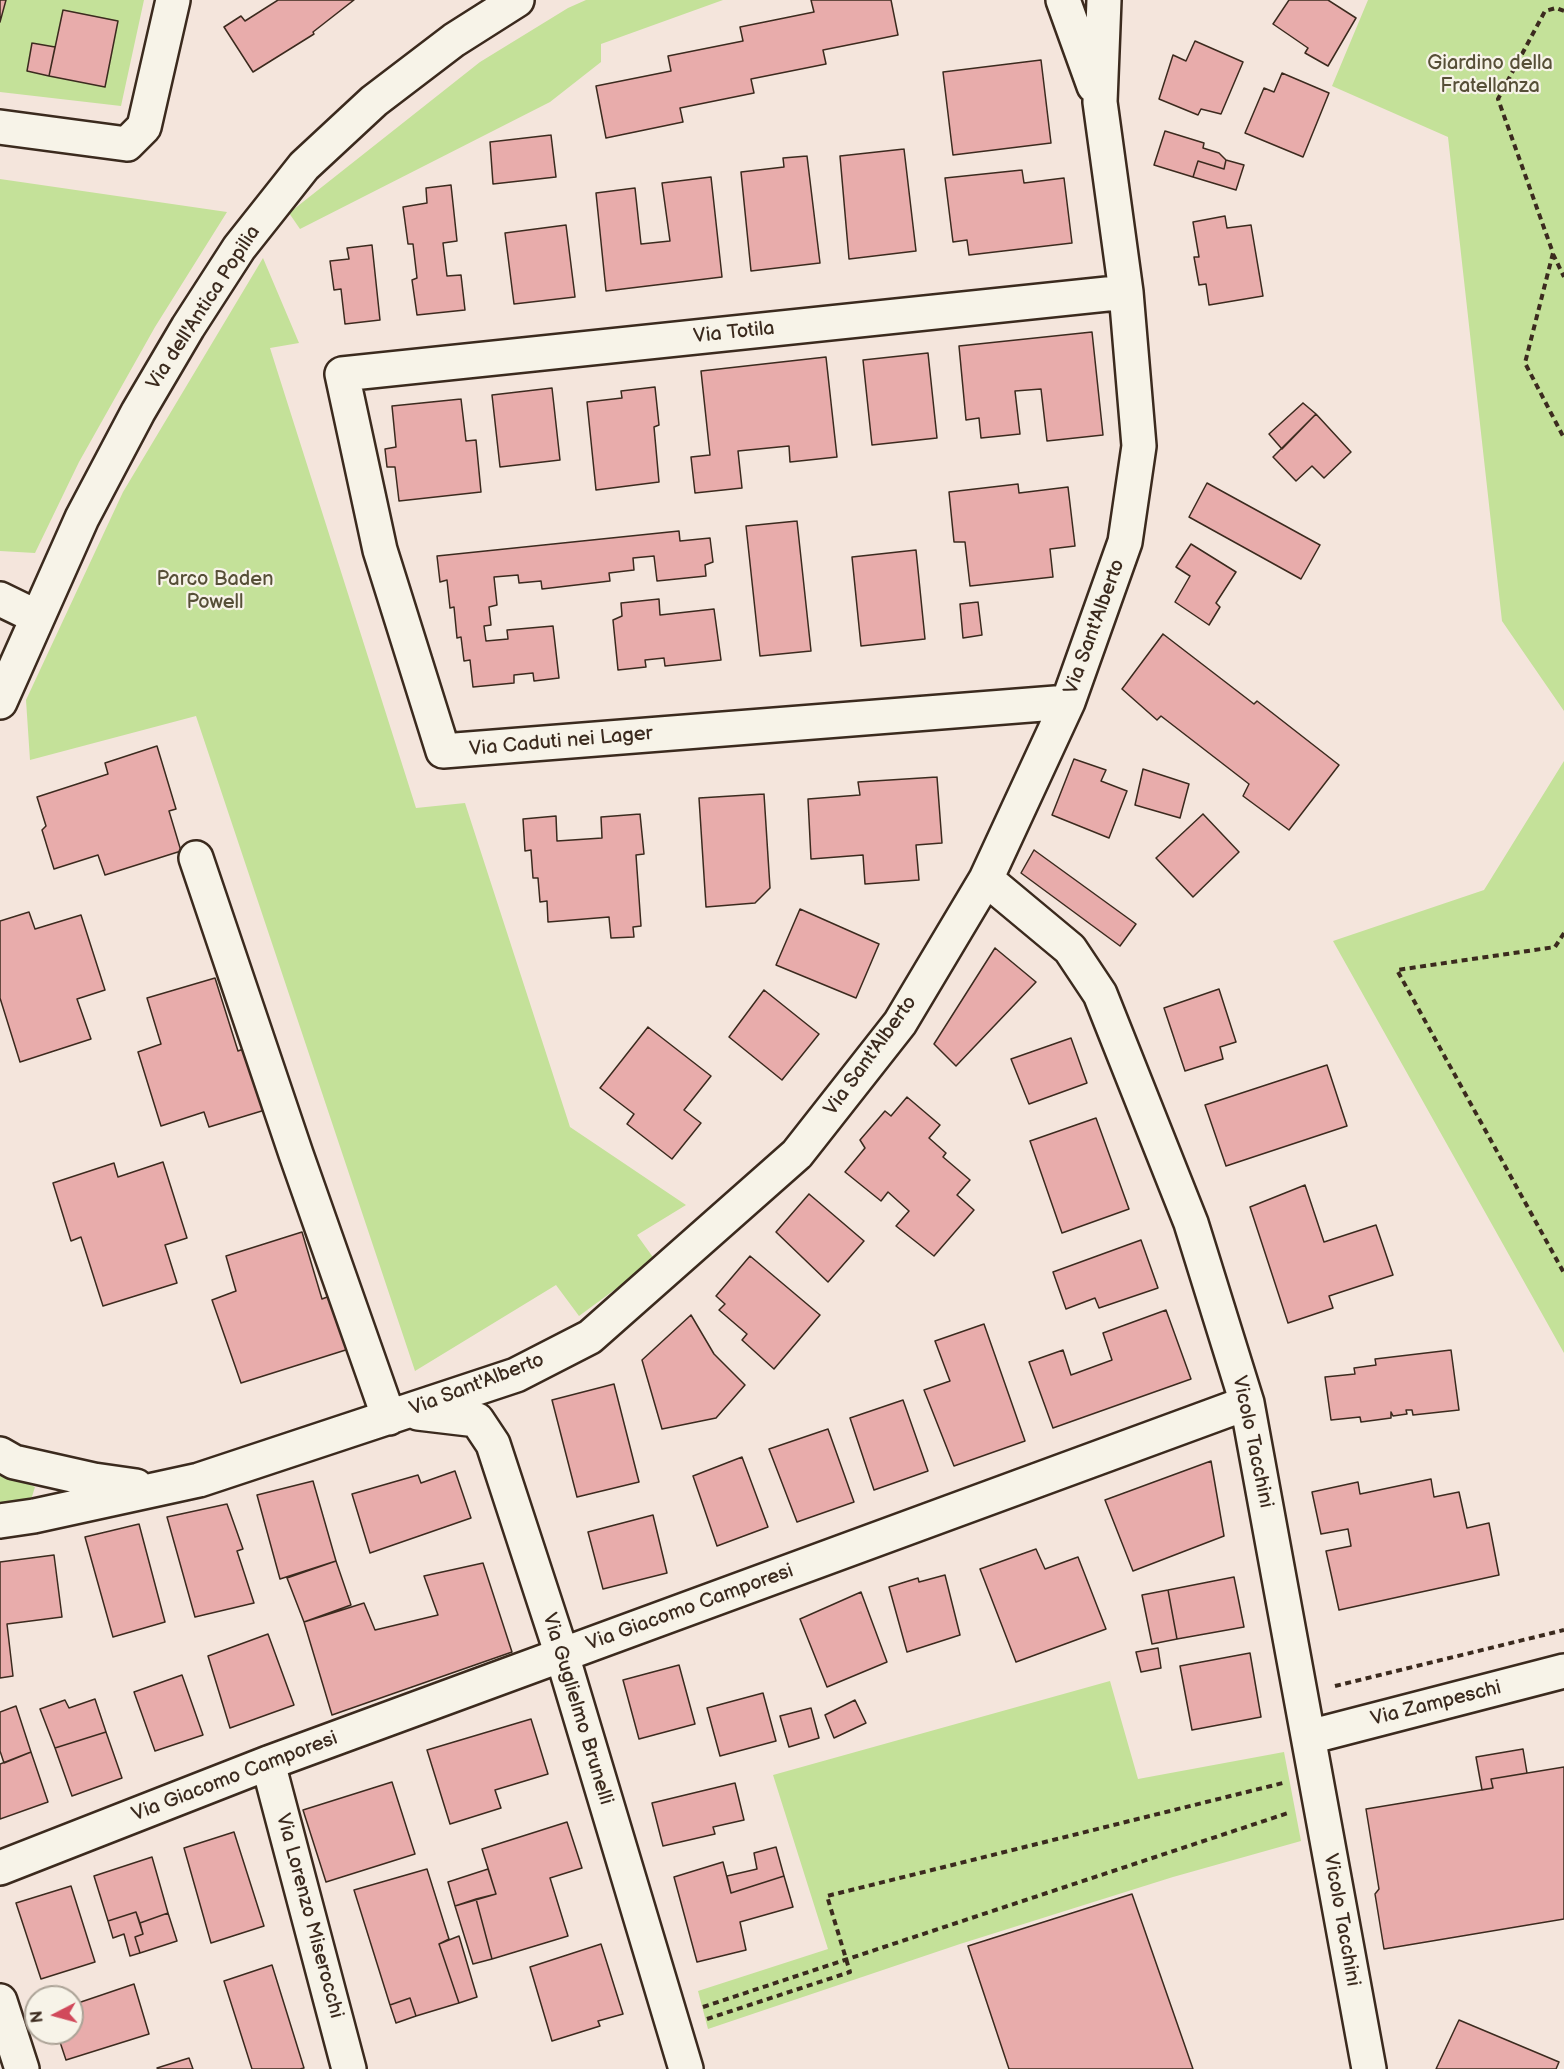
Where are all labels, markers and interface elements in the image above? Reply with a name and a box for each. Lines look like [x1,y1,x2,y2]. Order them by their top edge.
park label: Giardino della Fratellanza [1427,52,1553,99]
street label: Via dell'Antica Popilia [142,221,266,395]
street label: Via Totila [692,317,776,349]
street label: Via Sant'Alberto [1059,556,1131,698]
park label: Parco Baden Powell [157,568,273,615]
street label: Via Caduti nei Lager [468,722,654,762]
street label: Via Sant'Alberto [820,991,922,1121]
street label: Via Sant'Alberto [406,1348,548,1422]
street label: Vicolo Tacchini [1226,1374,1278,1510]
street label: Via Giacomo Camporesi [583,1559,797,1657]
street label: Via Guglielmo Brunelli [536,1610,618,1808]
street label: Via Zampeschi [1368,1676,1504,1732]
street label: Via Giacomo Camporesi [129,1727,341,1827]
street label: Via Lorenzo Miserocchi [270,1811,348,2021]
street label: Vicolo Tacchini [1318,1852,1364,1988]
north arrow [24,1985,84,2045]
text: N [28,2010,48,2024]

